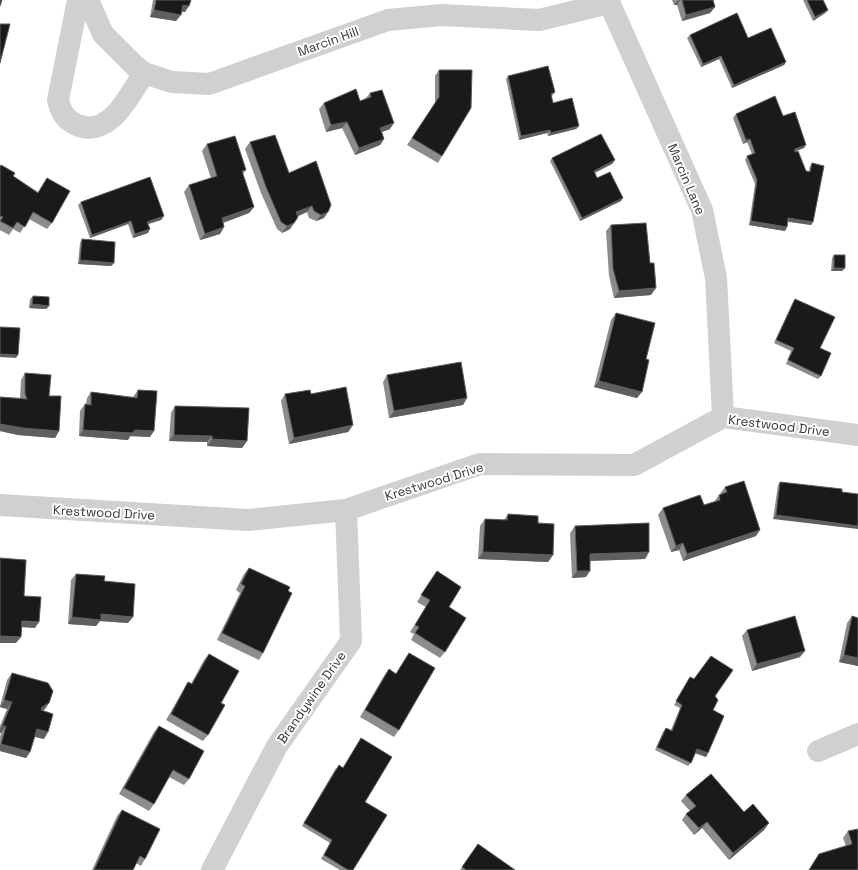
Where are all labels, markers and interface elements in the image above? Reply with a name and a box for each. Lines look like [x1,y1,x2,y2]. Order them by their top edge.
street label: Marcin Hill [295,23,361,60]
street label: Marcin Lane [664,141,709,217]
street label: Krestwood Drive [727,411,831,440]
street label: Krestwood Drive [383,458,485,505]
street label: Krestwood Drive [53,501,155,524]
street label: Brandywine Drive [273,648,350,747]

